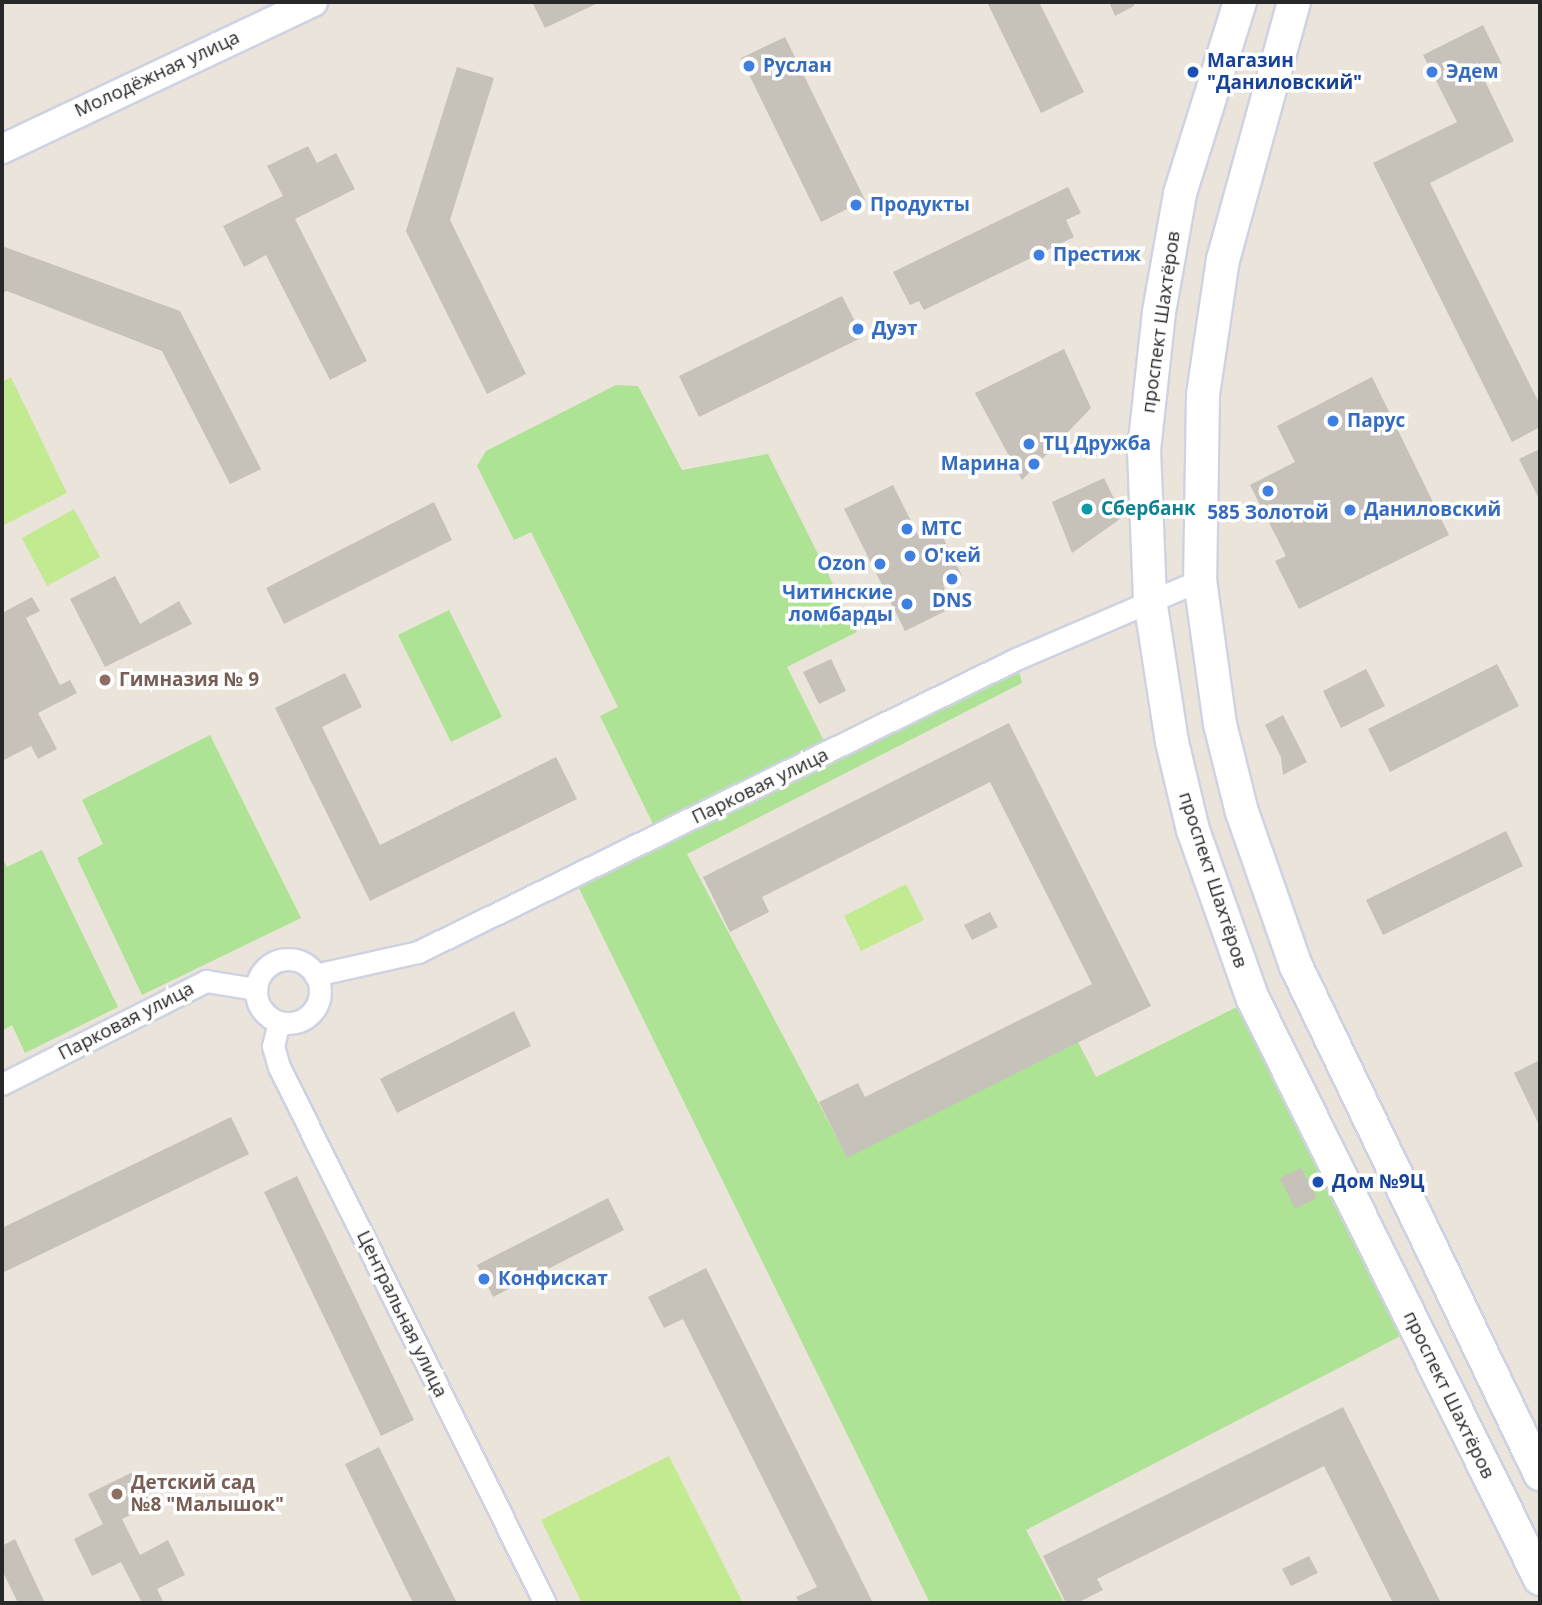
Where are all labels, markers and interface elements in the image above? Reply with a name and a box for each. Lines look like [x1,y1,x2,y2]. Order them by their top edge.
street label: Молодёжная улица [71,26,243,122]
place label: Магазин "Даниловский" [1207,50,1362,94]
place label: Руслан [763,55,832,77]
marker: Руслан [741,58,757,74]
place label: Эдем [1446,61,1498,83]
marker: Магазин "Даниловский" [1185,64,1201,80]
marker: Эдем [1424,64,1440,80]
place label: Продукты [870,194,970,216]
marker: Продукты [848,197,864,213]
street label: проспект Шахтёров [1137,229,1185,415]
place label: Престиж [1053,244,1141,266]
marker: Престиж [1031,247,1047,263]
place label: Дуэт [872,318,918,340]
marker: Дуэт [850,321,866,337]
place label: Парус [1347,410,1405,432]
marker: Парус [1325,413,1341,429]
place label: ТЦ Дружба [1043,433,1151,455]
marker: ТЦ Дружба [1021,436,1037,452]
place label: Марина [941,453,1020,475]
marker: Марина [1026,456,1042,472]
marker: 585 Золотой [1260,483,1276,499]
place label: Сбербанк [1101,498,1196,520]
place label: Даниловский [1364,499,1501,521]
marker: Сбербанк [1079,501,1095,517]
place label: 585 Золотой [1207,502,1329,524]
marker: Даниловский [1342,502,1358,518]
place label: МТС [921,518,962,540]
marker: МТС [899,521,915,537]
place label: О'кей [924,545,981,567]
marker: О'кей [902,548,918,564]
place label: Ozon [817,553,866,575]
marker: Ozon [872,556,888,572]
marker: DNS [944,571,960,587]
place label: Читинские ломбарды [782,582,893,626]
place label: DNS [932,590,972,612]
marker: Читинские ломбарды [899,596,915,612]
place label: Гимназия № 9 [119,669,259,691]
marker: Гимназия № 9 [97,672,113,688]
street label: Парковая улица [688,743,832,829]
street label: проспект Шахтёров [1174,789,1252,971]
street label: Парковая улица [54,977,198,1065]
place label: Дом №9Ц [1332,1171,1424,1193]
marker: Дом №9Ц [1310,1174,1326,1190]
street label: Центральная улица [352,1227,452,1401]
place label: Конфискат [498,1268,608,1290]
marker: Конфискат [476,1271,492,1287]
street label: проспект Шахтёров [1398,1307,1500,1483]
place label: Детский сад №8 "Малышок" [131,1472,284,1516]
marker: Детский сад №8 "Малышок" [109,1486,125,1502]

